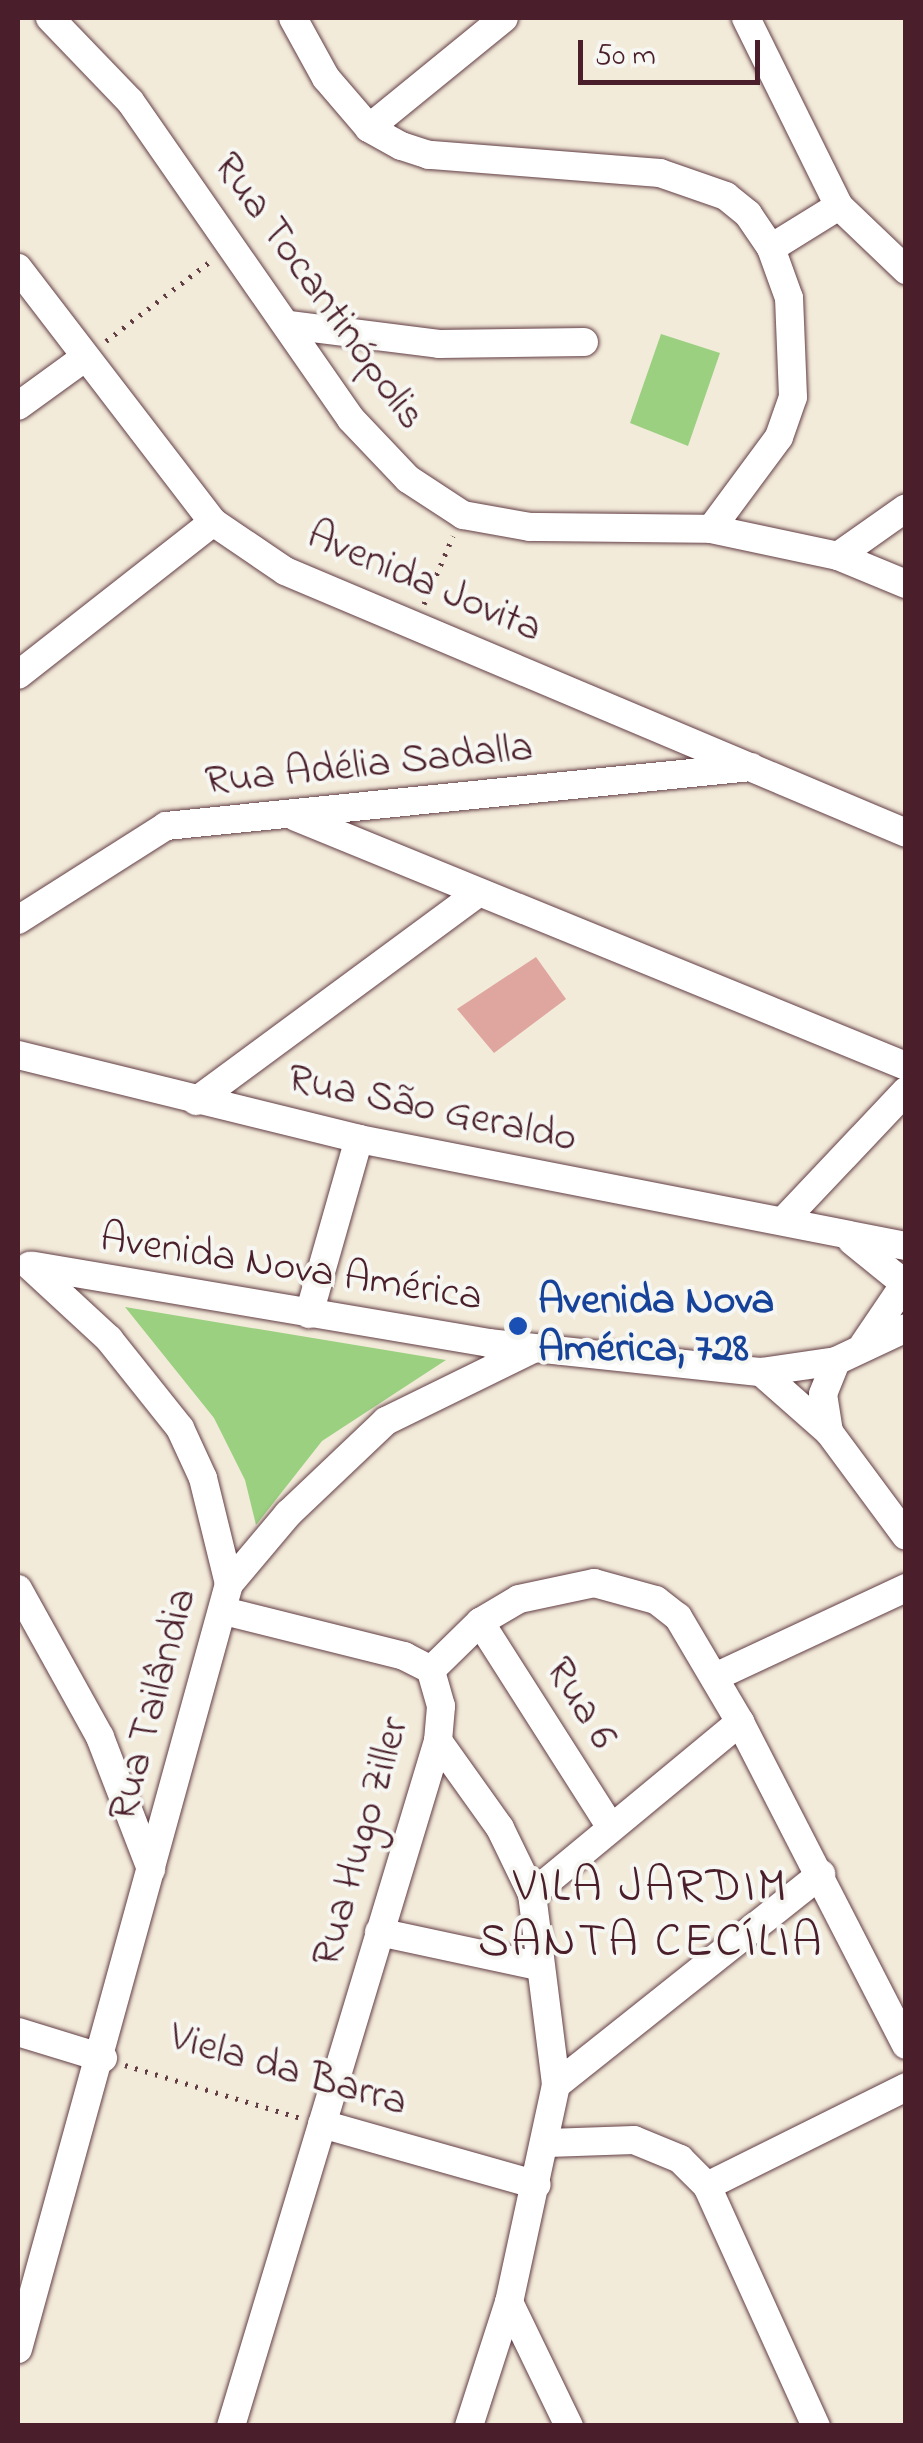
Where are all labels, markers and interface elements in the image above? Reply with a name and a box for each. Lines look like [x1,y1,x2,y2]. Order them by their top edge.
scale bar [583,20,766,82]
text: 50 m [595,35,656,79]
street label: Rua Tocantinópolis [201,144,435,440]
street label: Avenida Jovita [299,511,549,655]
street label: Rua Adélia Sadalla [203,724,535,808]
street label: Rua São Geraldo [283,1055,581,1165]
street label: Avenida Nova América [96,1214,486,1324]
place label: Avenida Nova América, 728 [538,1277,774,1375]
marker: Avenida Nova América, 728 [507,1315,529,1337]
street label: Rua Tailândia [99,1583,209,1827]
street label: Rua 6 [532,1649,628,1759]
street label: Rua Hugo Ziller [302,1711,422,1973]
district label: VILA JARDIM SANTA CECÍLIA [478,1859,824,1972]
street label: Viela da Barra [163,2013,413,2129]

